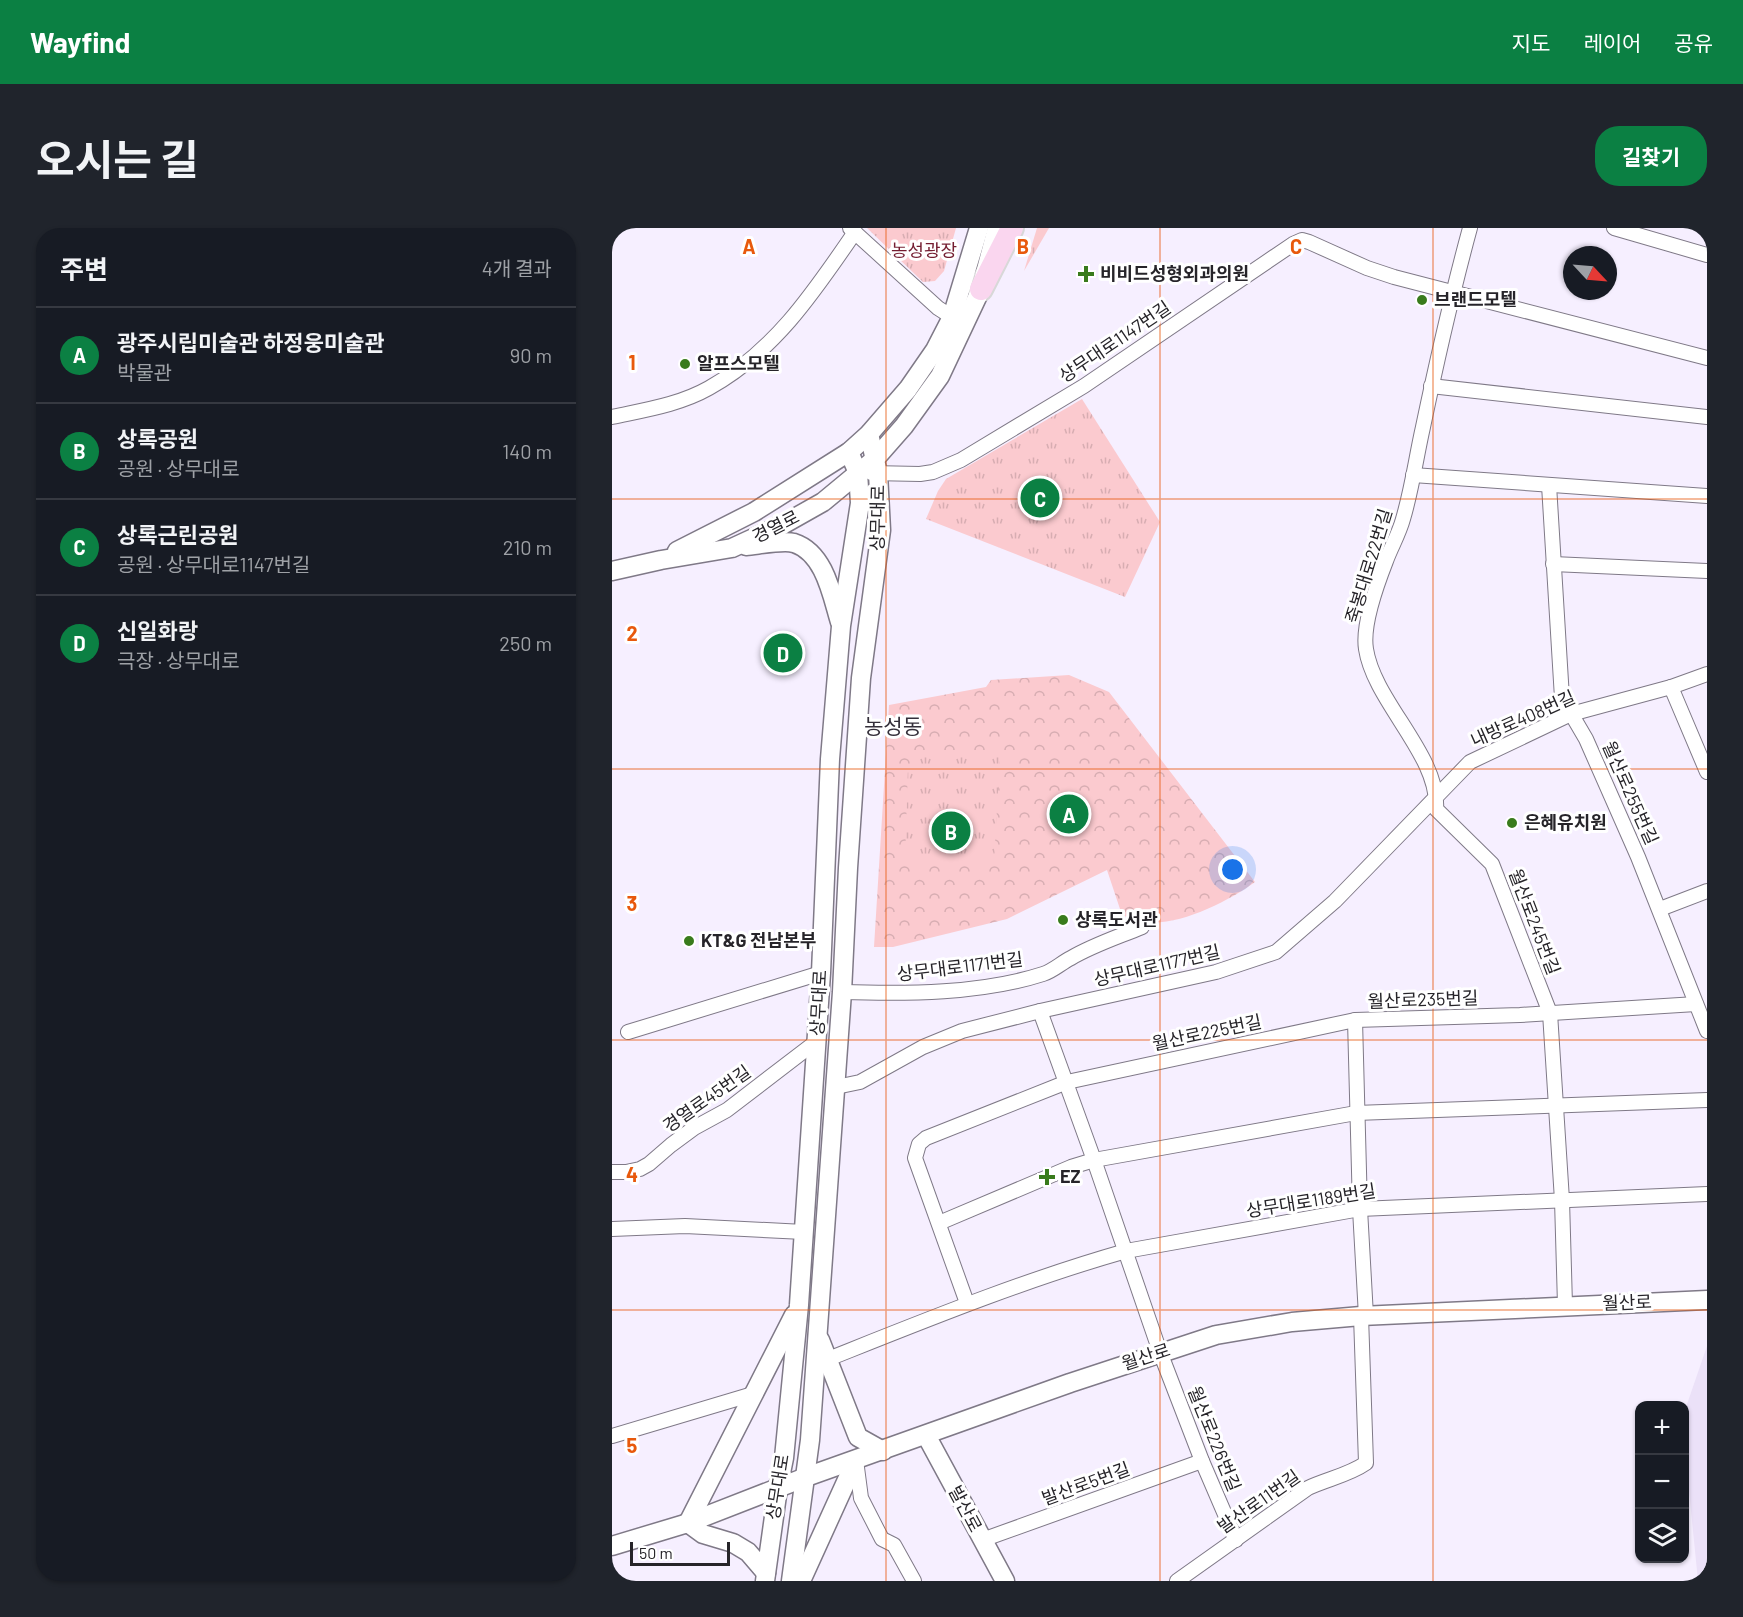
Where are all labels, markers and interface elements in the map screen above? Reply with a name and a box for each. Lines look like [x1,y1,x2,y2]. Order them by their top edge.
text: Wayfind [30,25,130,59]
text: 지도 [1512,30,1550,55]
text: 레이어 [1583,30,1641,55]
text: 공유 [1674,30,1713,55]
button: 길찾기 [1595,126,1707,186]
text: 오시는 길 [36,133,199,183]
text: A [742,234,756,258]
text: B [1017,234,1029,258]
text: C [1290,234,1302,258]
park label: 농성광장 [891,239,957,261]
north arrow [1563,246,1617,300]
text: 주변 [60,253,108,284]
text: 4개 결과 [482,256,552,280]
place label: 비비드성형외과의원 [1100,262,1249,284]
marker: 비비드성형외과의원 [1077,265,1095,283]
place label: 브랜드모텔 [1434,288,1517,310]
marker: 브랜드모텔 [1415,293,1429,307]
street label: 상무대로1147번길 [1054,296,1174,387]
text: 광주시립미술관 하정웅미술관 [117,329,385,355]
text: A [73,343,86,367]
text: 90 m [510,343,552,367]
text: 1 [628,350,636,374]
place label: 알프스모텔 [697,352,780,374]
marker: 알프스모텔 [678,357,692,371]
text: 박물관 [117,360,172,384]
text: 상록공원 [117,425,198,451]
text: B [73,439,86,463]
text: 140 m [502,439,552,463]
text: 공원 · 상무대로 [117,456,240,480]
pin: C [1020,476,1060,520]
street label: 상무대로 [865,485,889,551]
street label: 경열로 [748,505,803,547]
street label: 죽봉대로22번길 [1340,506,1396,626]
text: 상록근린공원 [117,521,238,547]
text: C [73,535,86,559]
text: 210 m [503,535,552,559]
text: 공원 · 상무대로1147번길 [117,552,310,576]
text: 신일화랑 [117,617,198,643]
text: 2 [626,621,638,645]
pin: D [764,630,802,676]
text: D [73,631,86,655]
text: 250 m [499,631,552,655]
text: 극장 · 상무대로 [117,648,240,672]
street label: 내방로408번길 [1467,685,1578,751]
district label: 농성동 [864,713,922,738]
street label: 월산로255번길 [1598,737,1664,848]
pin: A [1050,792,1088,836]
pin: B [932,808,970,854]
place label: 은혜유치원 [1524,811,1607,833]
marker: 은혜유치원 [1505,816,1519,830]
your location [1218,855,1247,884]
street label: 월산로245번길 [1505,866,1565,978]
text: 3 [627,891,637,915]
place label: 상록도서관 [1075,908,1158,930]
marker: 상록도서관 [1056,913,1070,927]
place label: KT&G 전남본부 [701,929,816,951]
marker: KT&G 전남본부 [682,934,696,948]
street label: 상무대로1177번길 [1091,940,1222,990]
street label: 상무대로1171번길 [896,947,1024,985]
street label: 상무대로 [805,969,831,1037]
street label: 월산로235번길 [1367,986,1479,1012]
street label: 월산로225번길 [1150,1010,1264,1054]
street label: 경열로45번길 [658,1060,755,1136]
text: 4 [626,1162,638,1186]
place label: EZ [1060,1165,1081,1187]
marker: EZ [1038,1168,1056,1186]
street label: 상무대로1189번길 [1245,1179,1377,1221]
street label: 월산로 [1602,1290,1652,1314]
street label: 월산로 [1119,1338,1173,1374]
street label: 월산로226번길 [1184,1383,1246,1494]
map controls [1635,1401,1689,1563]
button: + [1635,1401,1689,1455]
text: 5 [627,1433,638,1457]
street label: 상무대로 [761,1452,793,1521]
button: − [1635,1455,1689,1509]
street label: 발산로5번길 [1039,1457,1133,1509]
street label: 발산로11번길 [1213,1465,1304,1538]
street label: 발산로 [945,1481,987,1536]
button: layers [1635,1509,1689,1563]
scale bar [630,1539,730,1566]
text: 50 m [639,1543,673,1562]

